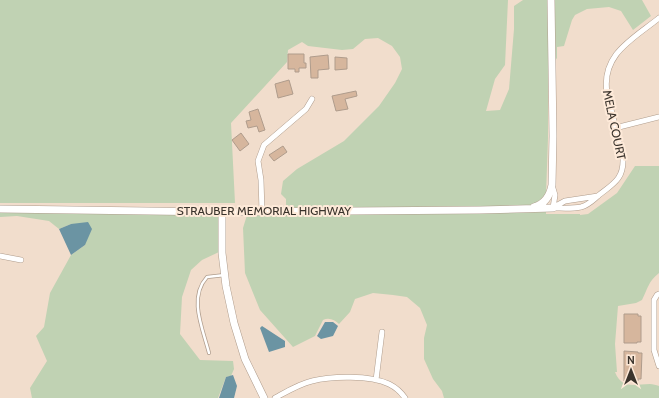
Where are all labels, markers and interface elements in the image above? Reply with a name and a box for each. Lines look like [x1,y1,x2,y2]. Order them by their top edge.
street label: MELA COURT [600,89,629,162]
street label: STRAUBER MEMORIAL HIGHWAY [177,203,351,218]
north arrow [611,350,651,390]
text: N [627,353,635,367]

